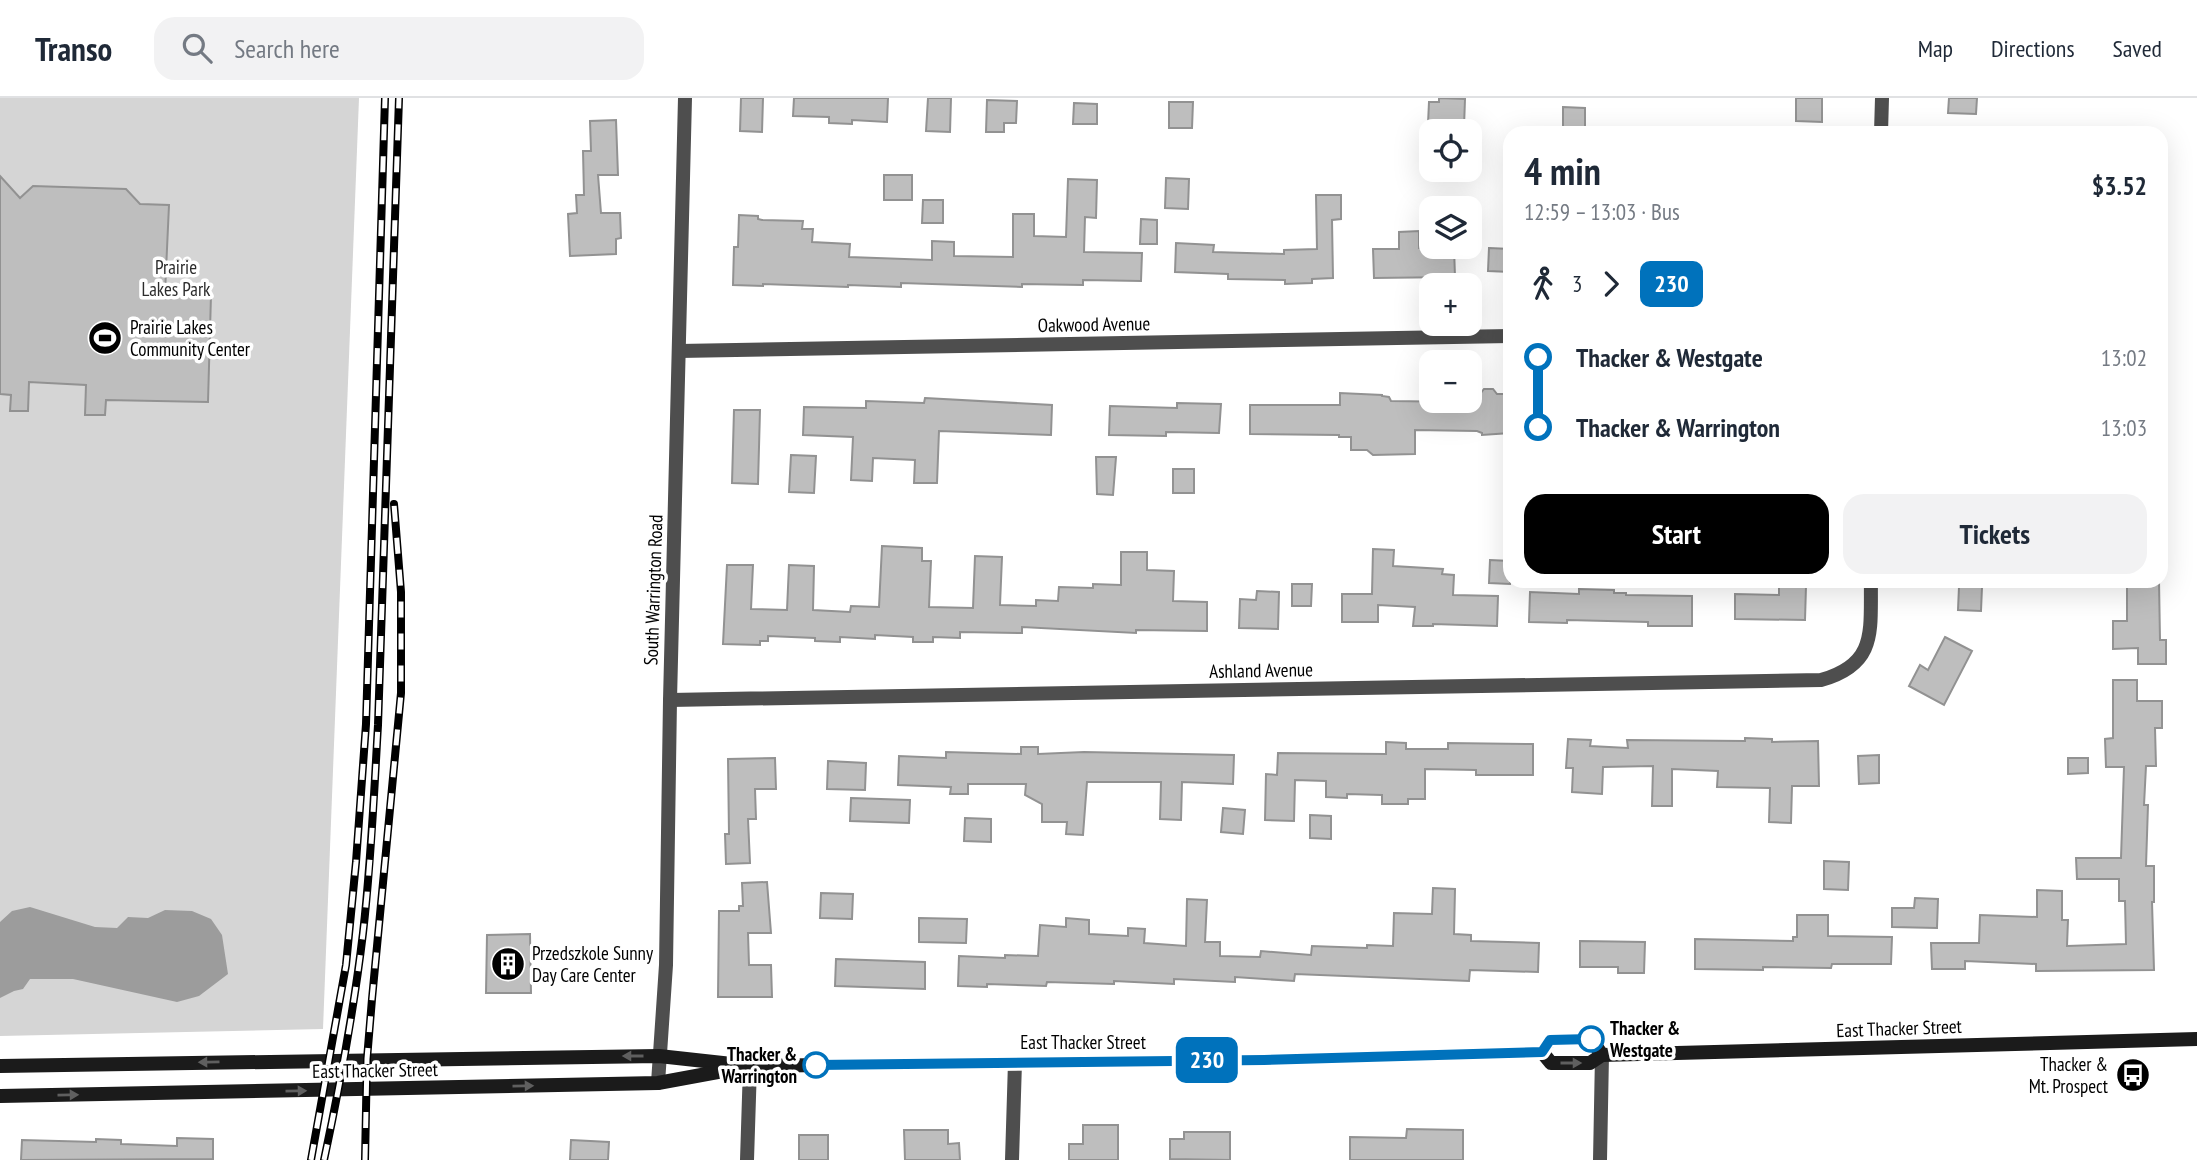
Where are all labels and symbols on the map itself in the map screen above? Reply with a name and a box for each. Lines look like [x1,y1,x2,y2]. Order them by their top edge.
park label: Prairie Lakes Park [142,255,211,301]
street label: Oakwood Avenue [1037,311,1151,337]
place label: Prairie Lakes Community Center [130,315,251,361]
sports icon: Prairie Lakes Community Center [86,319,124,357]
street label: South Warrington Road [638,514,668,666]
street label: Ashland Avenue [1209,657,1313,683]
place label: Przedszkole Sunny Day Care Center [532,941,654,987]
building icon: Przedszkole Sunny Day Care Center [489,945,527,983]
street label: East Thacker Street [1836,1014,1963,1042]
place label: Thacker & Westgate [1609,1016,1680,1062]
marker: Thacker & Westgate [1578,1026,1604,1052]
street label: East Thacker Street [1020,1030,1147,1054]
line badge: 230 [1167,1037,1247,1083]
place label: Thacker & Warrington [720,1042,797,1088]
one-way arrow [622,1051,644,1062]
marker: Thacker & Warrington [803,1052,829,1078]
place label: Thacker & Mt. Prospect [2029,1052,2109,1098]
one-way arrow [198,1056,220,1068]
bus stop icon: Thacker & Mt. Prospect [2114,1056,2152,1094]
street label: East Thacker Street [312,1057,439,1083]
one-way arrow [1560,1057,1582,1069]
one-way arrow [512,1080,534,1092]
one-way arrow [285,1085,307,1096]
one-way arrow [57,1089,79,1101]

